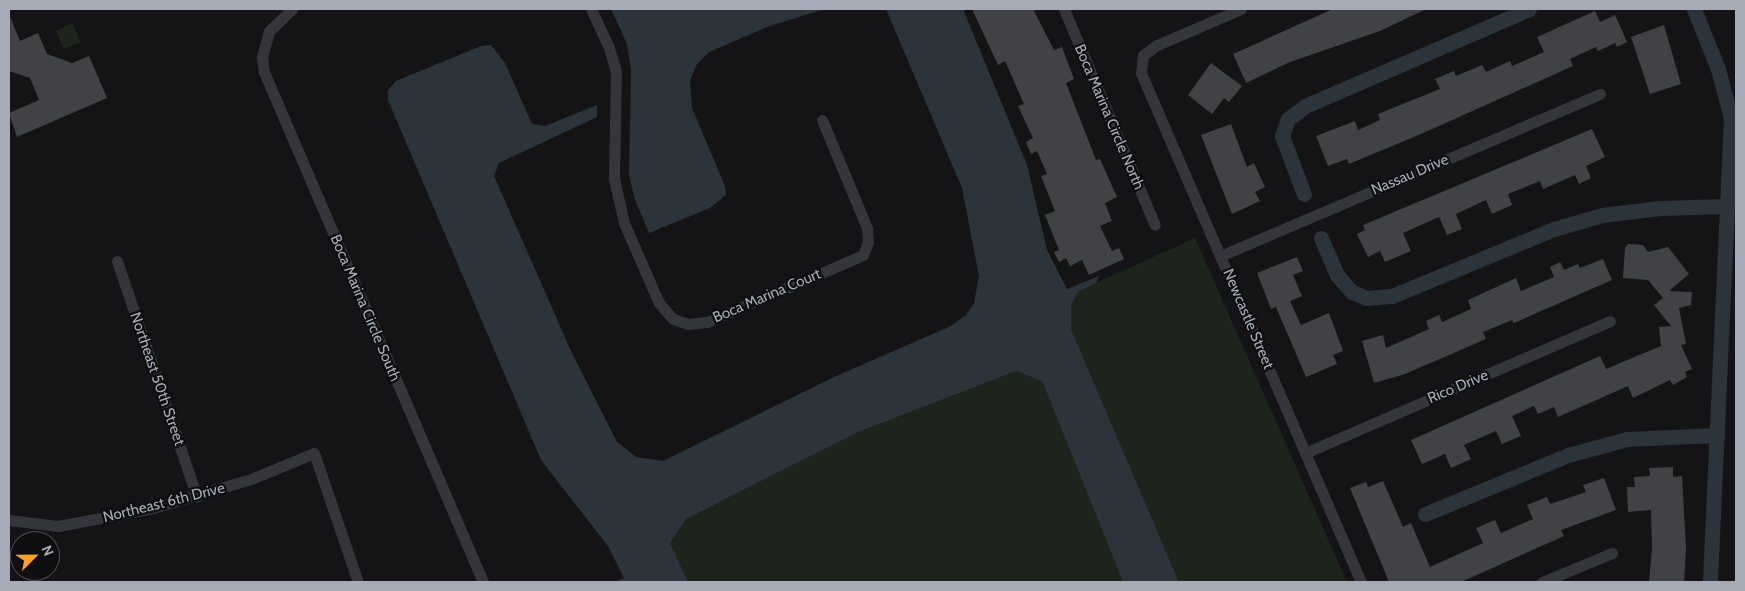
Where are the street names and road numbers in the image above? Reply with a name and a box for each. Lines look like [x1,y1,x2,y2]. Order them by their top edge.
street label: Boca Marina Circle North [1070,42,1148,192]
street label: Nassau Drive [1369,151,1451,199]
street label: Boca Marina Circle South [326,232,404,384]
street label: Boca Marina Court [710,265,824,327]
street label: Newcastle Street [1219,266,1277,372]
street label: Northeast 50th Street [126,310,188,448]
street label: Rico Drive [1425,366,1491,408]
street label: Northeast 6th Drive [101,479,227,527]

